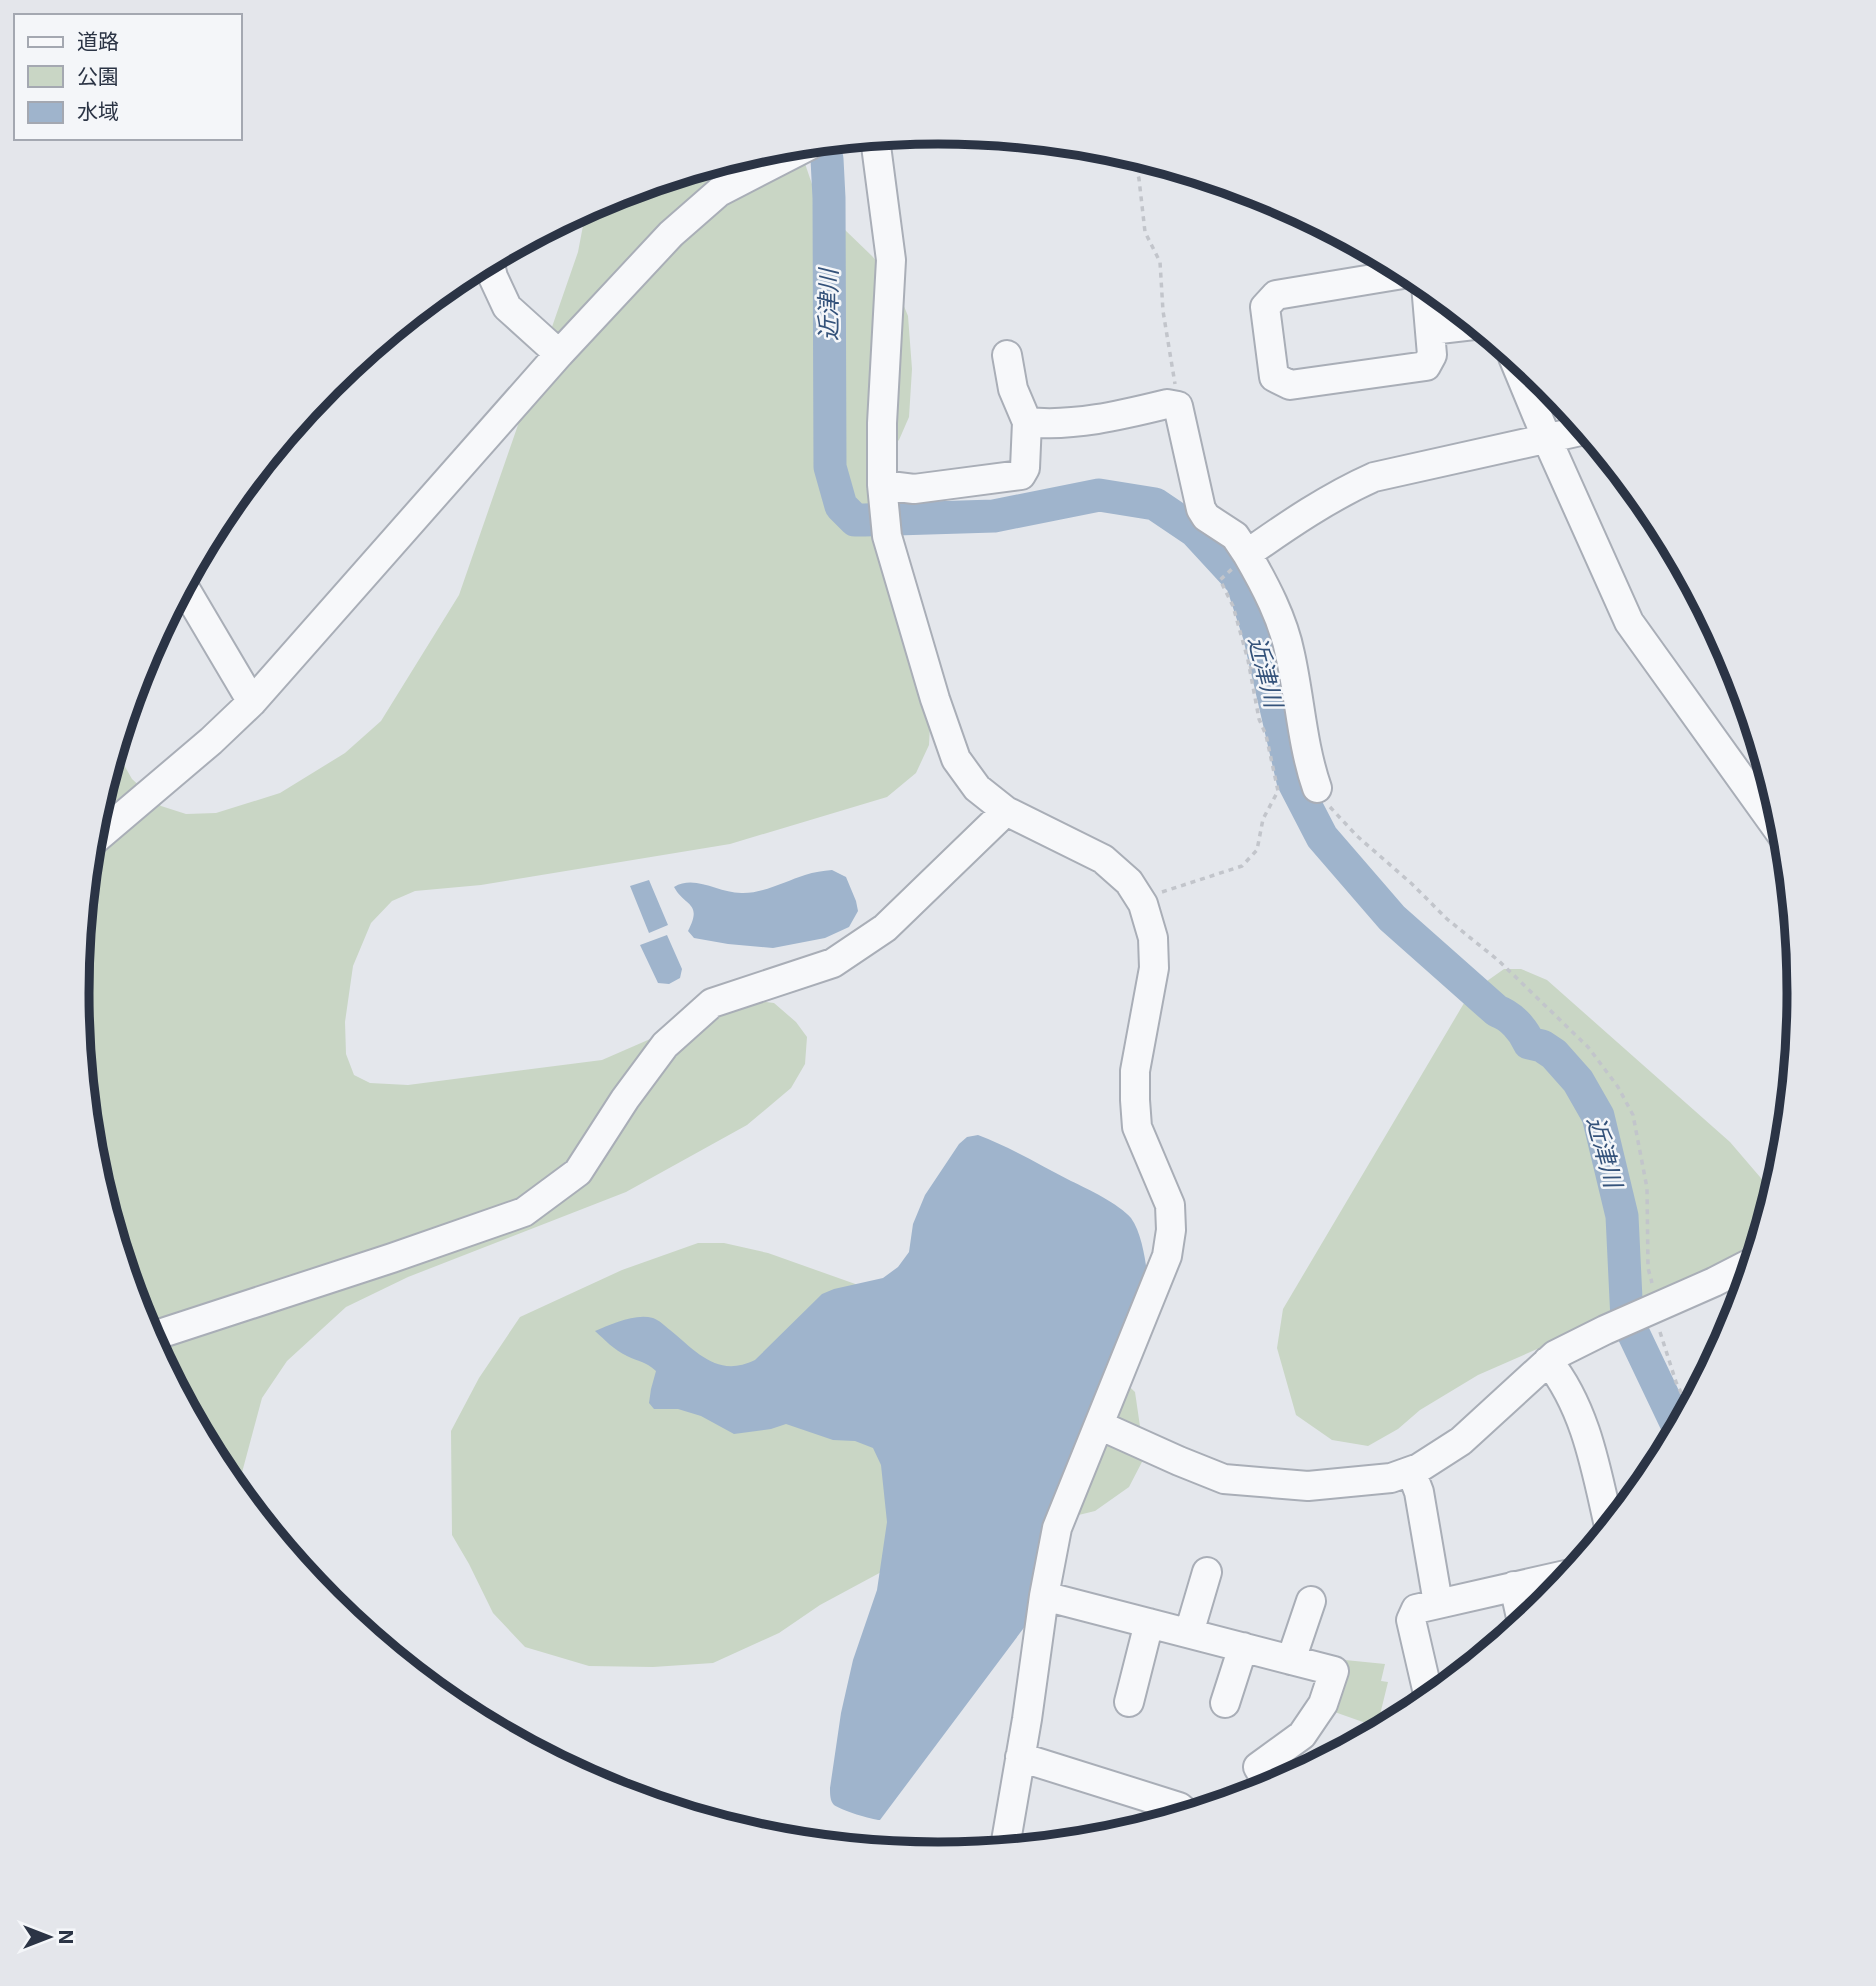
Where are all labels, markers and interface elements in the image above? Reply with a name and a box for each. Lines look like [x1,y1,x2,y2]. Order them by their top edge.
legend [14,14,242,140]
text: 道路 [77,29,119,54]
text: 公園 [77,64,119,89]
text: 水域 [77,99,119,124]
water label: 近津川 [814,266,843,341]
water label: 近津川 [1243,633,1289,713]
water label: 近津川 [1581,1113,1629,1193]
north arrow [14,1902,84,1972]
text: N [54,1930,77,1944]

